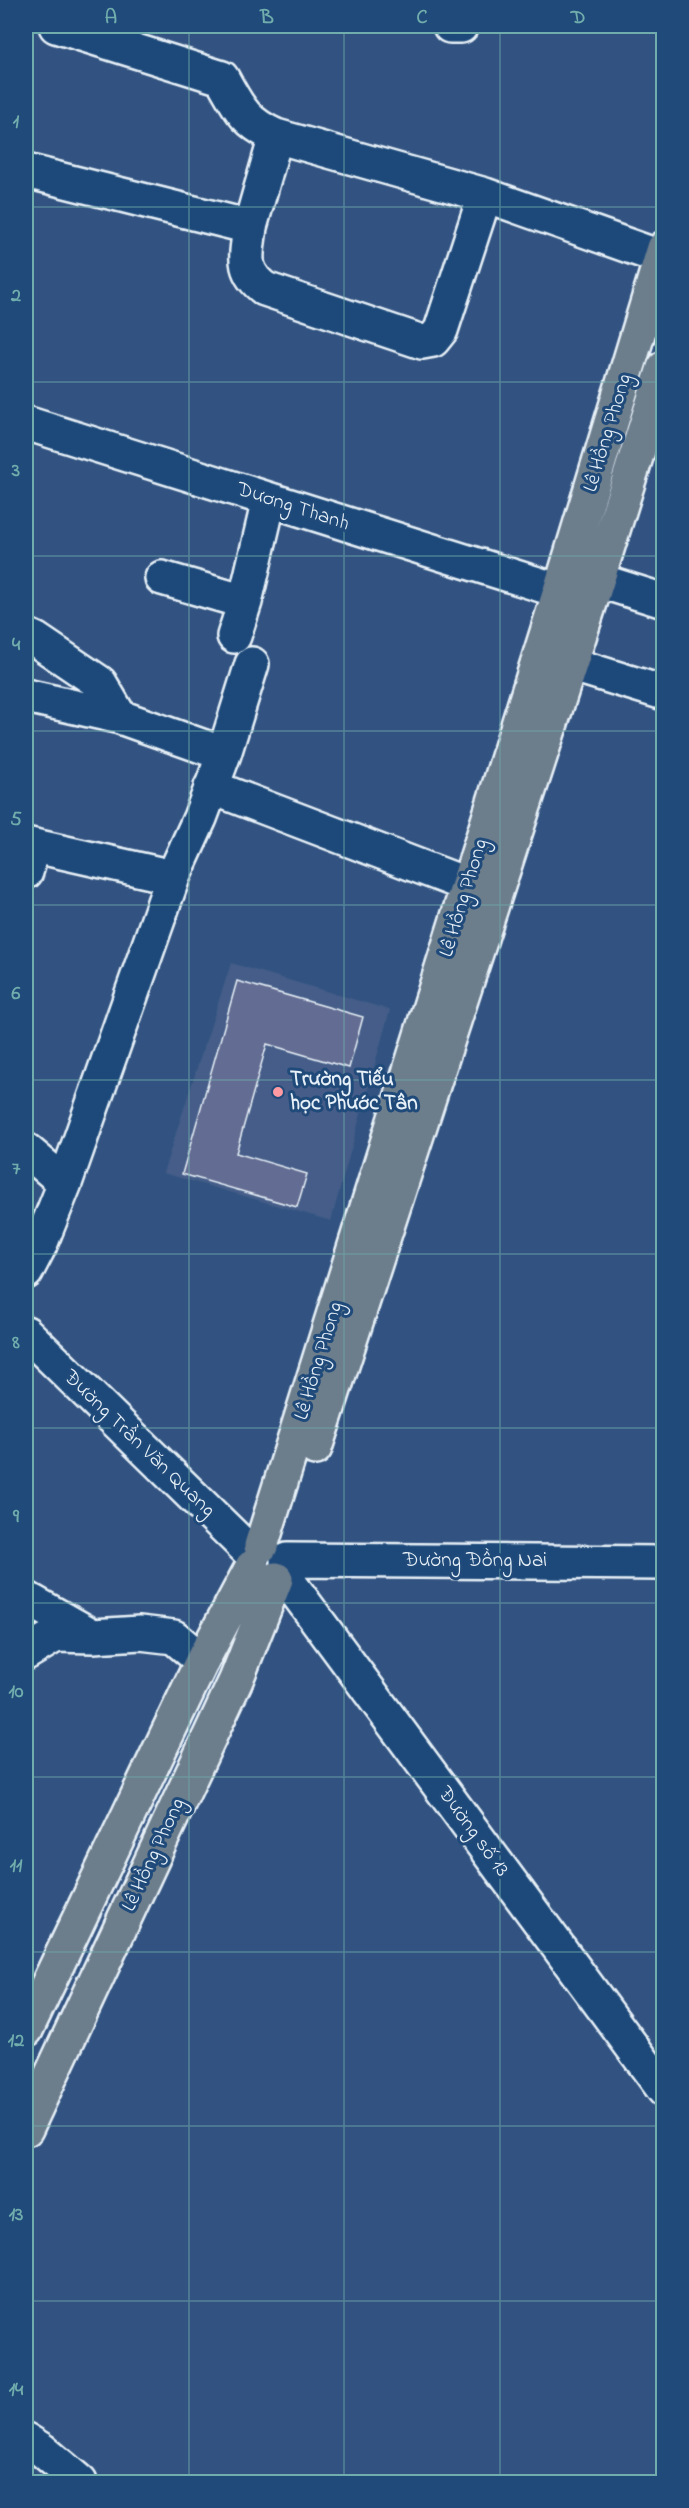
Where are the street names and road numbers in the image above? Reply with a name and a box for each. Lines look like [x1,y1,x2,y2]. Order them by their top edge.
street label: Lê Hồng Phong [576,370,642,496]
street label: Dương Thanh [231,474,353,541]
street label: Lê Hồng Phong [432,835,498,961]
street label: Lê Hồng Phong [287,1298,353,1424]
street label: Đường Trần Văn Quang [54,1363,222,1526]
street label: Đường Đồng Nai [402,1546,547,1578]
street label: Đường số 13 [428,1780,516,1885]
street label: Lê Hồng Phong [115,1793,195,1918]

